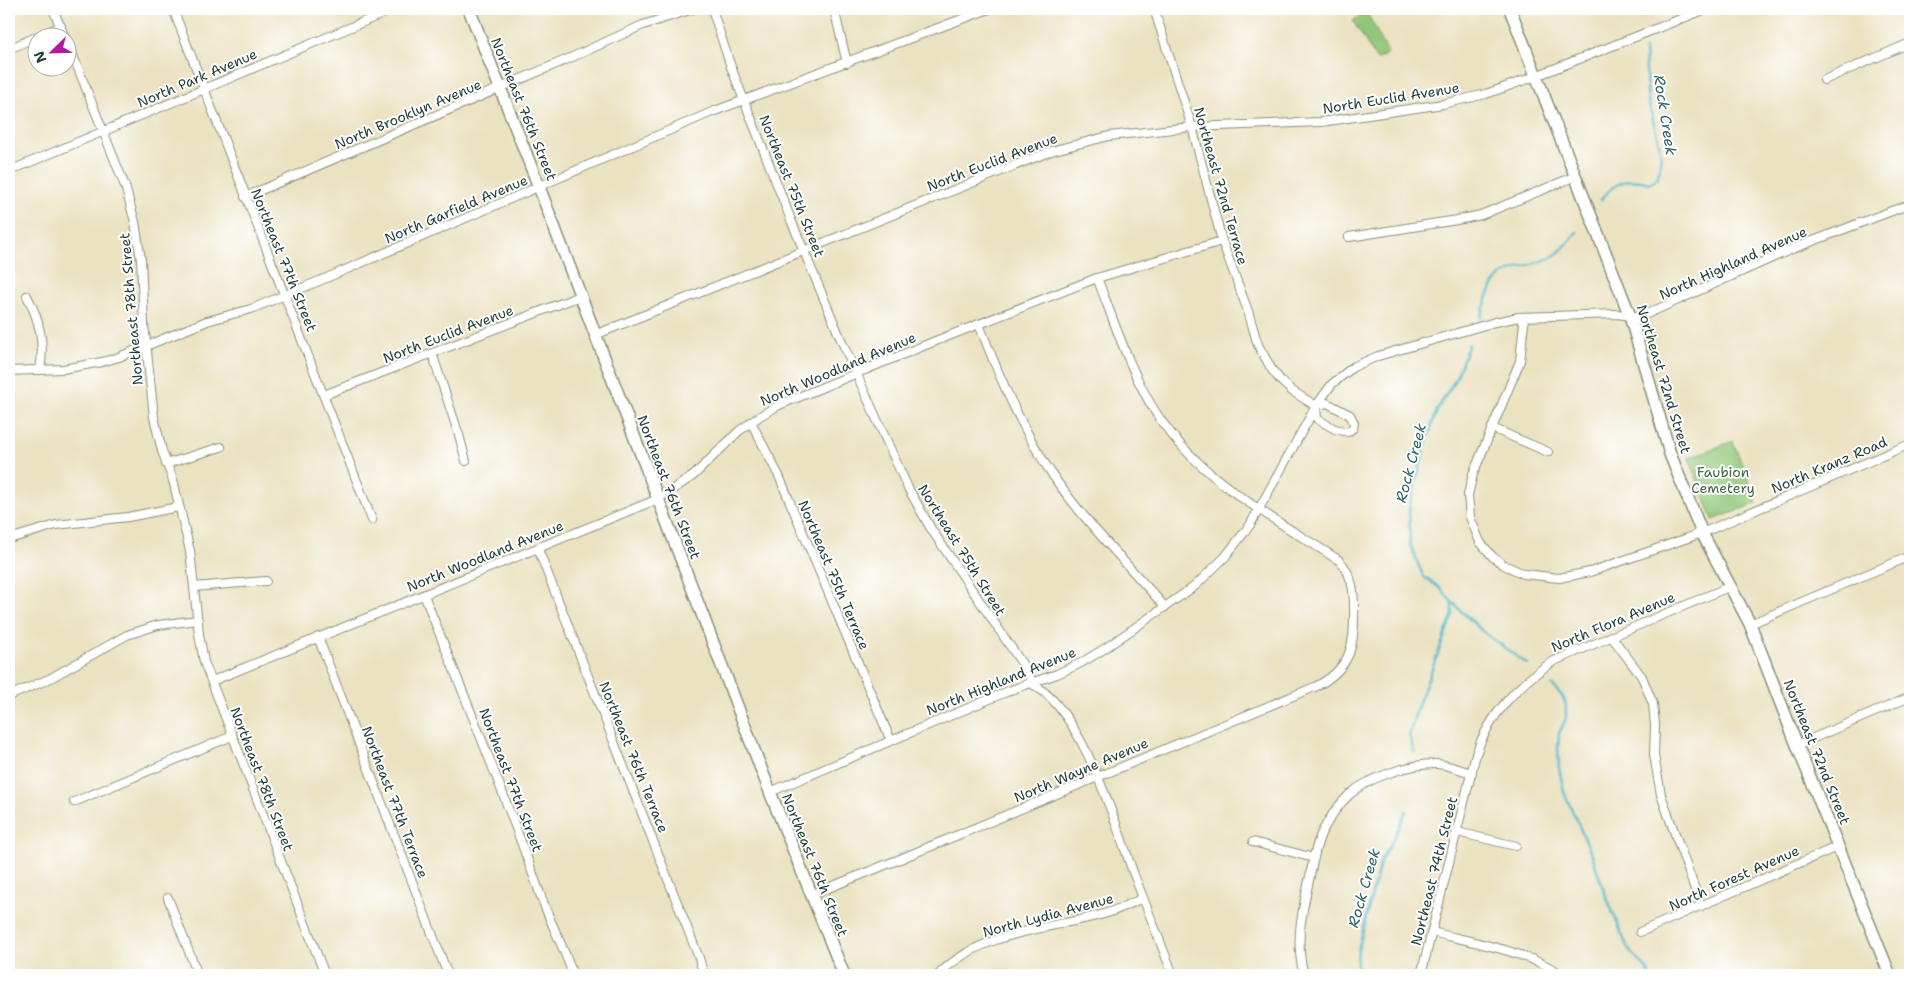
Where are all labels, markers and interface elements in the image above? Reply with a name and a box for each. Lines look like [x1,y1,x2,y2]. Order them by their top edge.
north arrow [28,28,78,78]
street label: Northeast 76th Street [487,35,561,183]
street label: North Park Avenue [134,45,260,111]
text: N [30,48,50,66]
water label: Rock Creek [1649,73,1681,157]
street label: North Brooklyn Avenue [332,75,484,153]
street label: North Euclid Avenue [1321,78,1461,118]
street label: Northeast 72nd Terrace [1190,105,1252,267]
street label: Northeast 75th Street [755,112,829,260]
street label: North Euclid Avenue [924,129,1060,195]
street label: North Garfield Avenue [382,171,530,247]
street label: Northeast 77th Street [247,186,321,334]
street label: North Highland Avenue [1656,222,1810,304]
street label: Northeast 78th Street [115,232,147,386]
street label: North Euclid Avenue [380,301,516,367]
street label: Northeast 72nd Street [1633,302,1695,456]
street label: North Woodland Avenue [757,328,919,410]
street label: Northeast 76th Street [633,412,705,562]
water label: Rock Creek [1391,421,1431,505]
street label: North Kranz Road [1768,432,1890,498]
park label: Faubion Cemetery [1691,463,1755,497]
street label: Northeast 75th Street [914,481,1010,619]
street label: Northeast 75th Terrace [794,498,874,653]
street label: North Woodland Avenue [404,516,566,596]
street label: North Flora Avenue [1548,588,1678,656]
street label: North Highland Avenue [924,643,1079,719]
street label: Northeast 72nd Street [1780,677,1854,827]
street label: Northeast 76th Terrace [595,679,673,835]
street label: Northeast 78th Street [226,704,298,854]
street label: Northeast 77th Street [475,706,547,854]
street label: Northeast 77th Terrace [358,723,432,881]
street label: North Wayne Avenue [1011,733,1151,806]
street label: Northeast 76th Street [778,791,852,939]
street label: Northeast 74th Street [1407,795,1461,947]
street label: North Forest Avenue [1666,841,1802,915]
water label: Rock Creek [1343,846,1385,930]
street label: North Lydia Avenue [981,889,1116,941]

